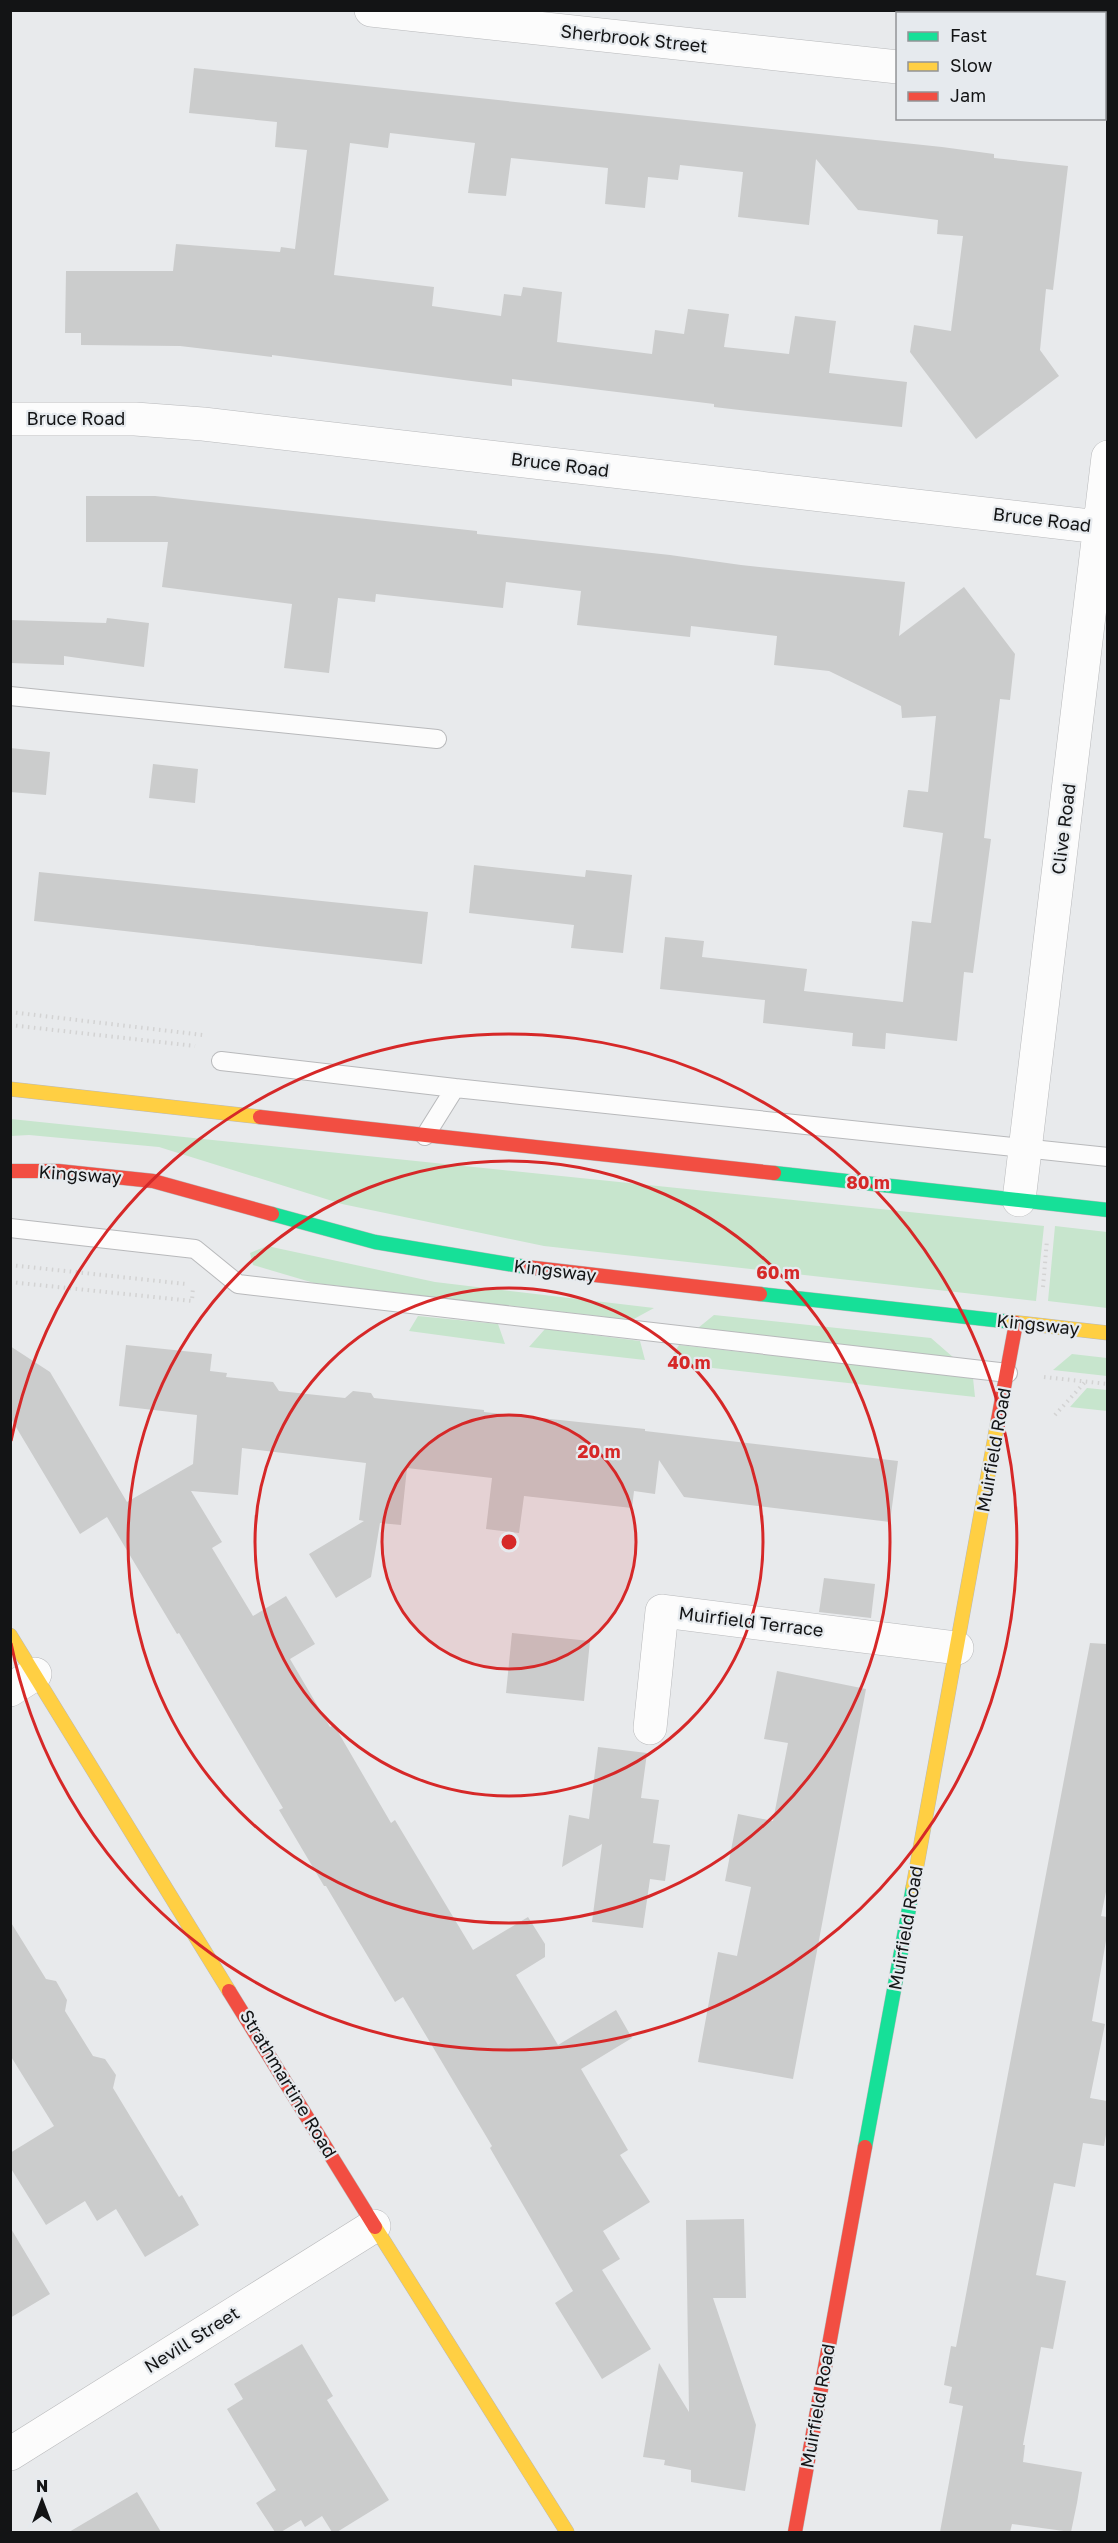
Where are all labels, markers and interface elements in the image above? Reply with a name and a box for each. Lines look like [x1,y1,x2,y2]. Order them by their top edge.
legend [896,12,1106,120]
street label: Sherbrook Street [560,19,709,57]
text: Fast [950,24,987,46]
text: Slow [950,54,993,76]
text: Jam [950,84,986,106]
street label: Bruce Road [27,407,125,429]
street label: Bruce Road [510,447,611,481]
street label: Bruce Road [992,502,1093,536]
street label: Clive Road [1047,782,1080,876]
street label: Kingsway [38,1160,122,1188]
text: 80 m [846,1171,890,1193]
street label: Kingsway [513,1254,598,1286]
text: 60 m [756,1261,800,1283]
street label: Kingsway [996,1309,1081,1339]
text: 40 m [667,1351,711,1373]
street label: Muirfield Road [971,1386,1015,1514]
text: 20 m [578,1440,620,1462]
centre of rings [499,1532,519,1552]
street label: Muirfield Terrace [677,1601,825,1641]
street label: Muirfield Road [883,1864,927,1992]
street label: Strathmartine Road [236,2005,342,2162]
street label: Nevill Street [140,2301,243,2377]
street label: Muirfield Road [795,2342,839,2470]
north arrow [12,2471,72,2531]
text: N [36,2476,48,2496]

